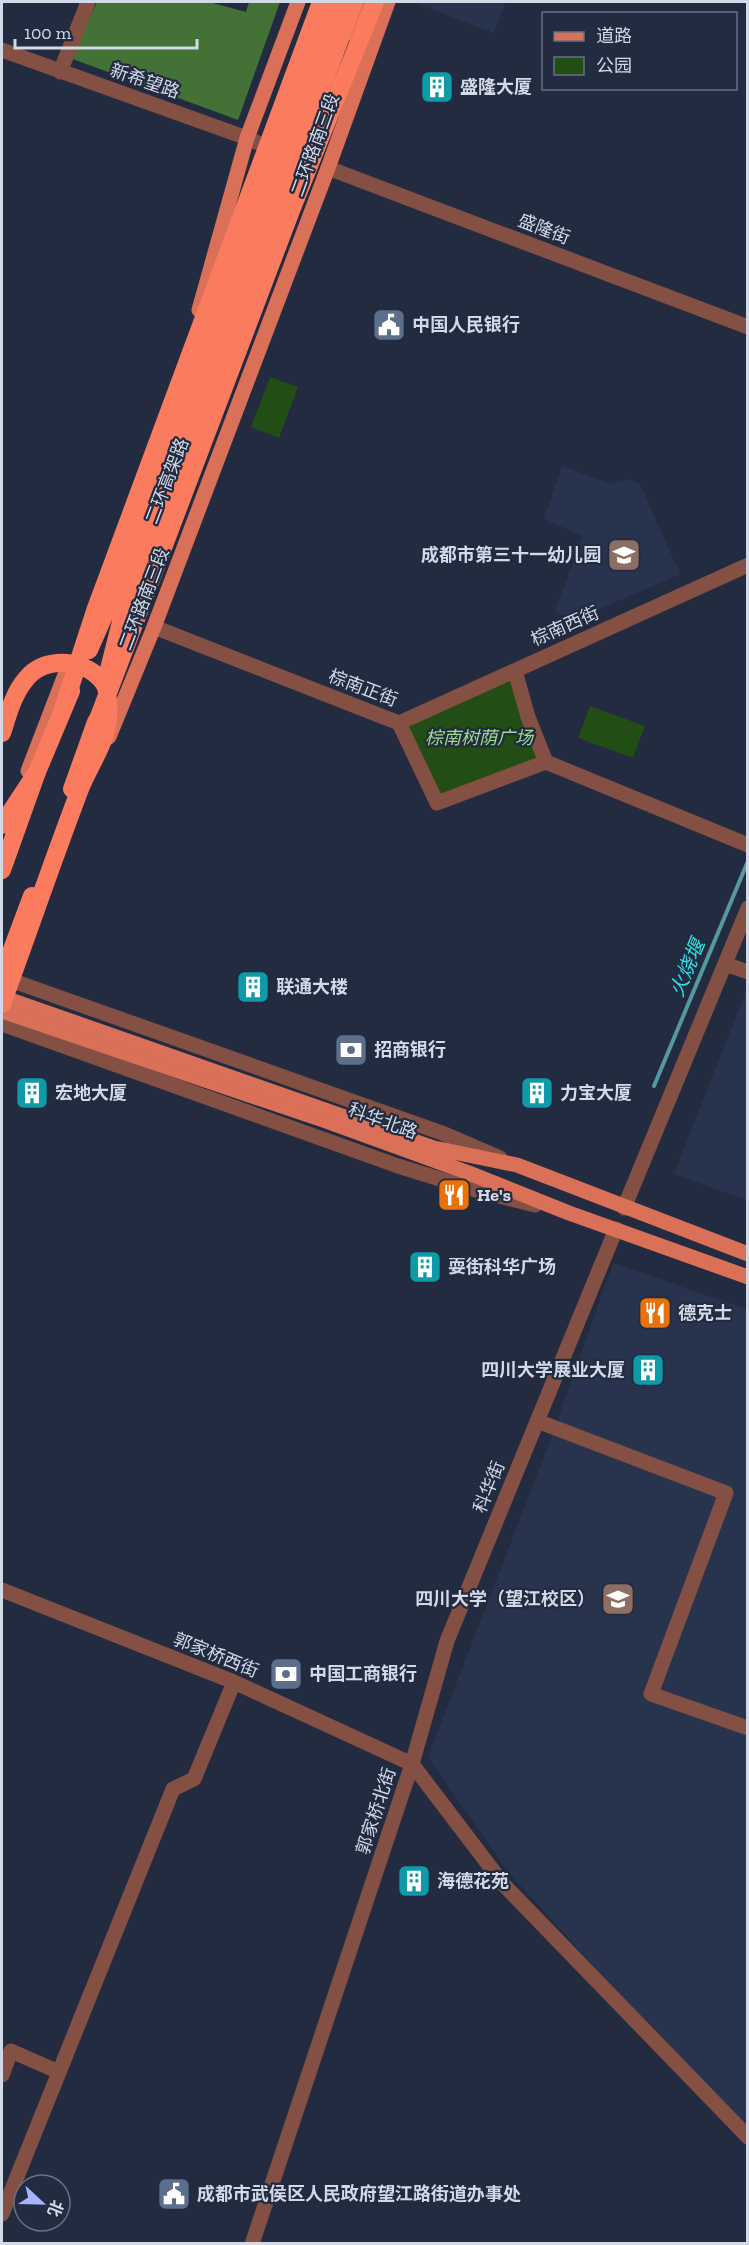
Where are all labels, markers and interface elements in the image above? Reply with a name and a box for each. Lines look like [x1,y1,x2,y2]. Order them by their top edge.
scale bar [15,12,196,50]
legend [542,12,737,90]
text: 100 m [24,22,72,44]
text: 道路 [596,25,632,47]
text: 公园 [596,55,632,77]
street label: 新希望路 [107,59,183,103]
building icon: 盛隆大厦 [419,69,455,105]
place label: 盛隆大厦 [460,76,532,98]
street label: 二环路南三段 [286,90,344,200]
street label: 盛隆街 [515,209,573,249]
public building icon: 中国人民银行 [371,307,407,343]
place label: 中国人民银行 [412,314,520,336]
street label: 二环高架路 [141,435,193,527]
school or university icon: 成都市第三十一幼儿园 [606,537,642,573]
place label: 成都市第三十一幼儿园 [421,544,601,566]
street label: 二环路南三段 [114,545,174,653]
street label: 棕南西街 [528,601,602,651]
street label: 棕南正街 [325,665,401,711]
park label: 棕南树荫广场 [425,727,535,749]
water label: 火烧堰 [664,933,711,1000]
building icon: 联通大楼 [235,969,271,1005]
place label: 联通大楼 [276,976,348,998]
bank icon: 招商银行 [333,1032,369,1068]
place label: 招商银行 [374,1039,446,1061]
building icon: 宏地大厦 [14,1075,50,1111]
building icon: 力宝大厦 [519,1075,555,1111]
place label: 宏地大厦 [55,1082,127,1104]
place label: 力宝大厦 [560,1082,632,1104]
street label: 科华北路 [345,1098,421,1144]
restaurant icon: He's [436,1177,472,1213]
place label: He's [477,1184,511,1206]
building icon: 耍街科华广场 [407,1249,443,1285]
place label: 耍街科华广场 [448,1256,556,1278]
restaurant icon: 德克士 [637,1295,673,1331]
place label: 德克士 [678,1302,732,1324]
building icon: 四川大学展业大厦 [630,1352,666,1388]
place label: 四川大学展业大厦 [481,1359,625,1381]
street label: 科华街 [469,1458,509,1516]
school or university icon: 四川大学（望江校区） [600,1581,636,1617]
place label: 四川大学（望江校区） [415,1588,595,1610]
street label: 郭家桥西街 [170,1628,262,1682]
bank icon: 中国工商银行 [268,1656,304,1692]
place label: 中国工商银行 [309,1663,417,1685]
street label: 郭家桥北街 [352,1765,400,1857]
building icon: 海德花苑 [396,1863,432,1899]
place label: 海德花苑 [437,1870,509,1892]
north arrow [12,2173,72,2233]
public building icon: 成都市武侯区人民政府望江路街道办事处 [156,2176,192,2212]
place label: 成都市武侯区人民政府望江路街道办事处 [197,2183,521,2205]
text: 北 [44,2197,67,2219]

